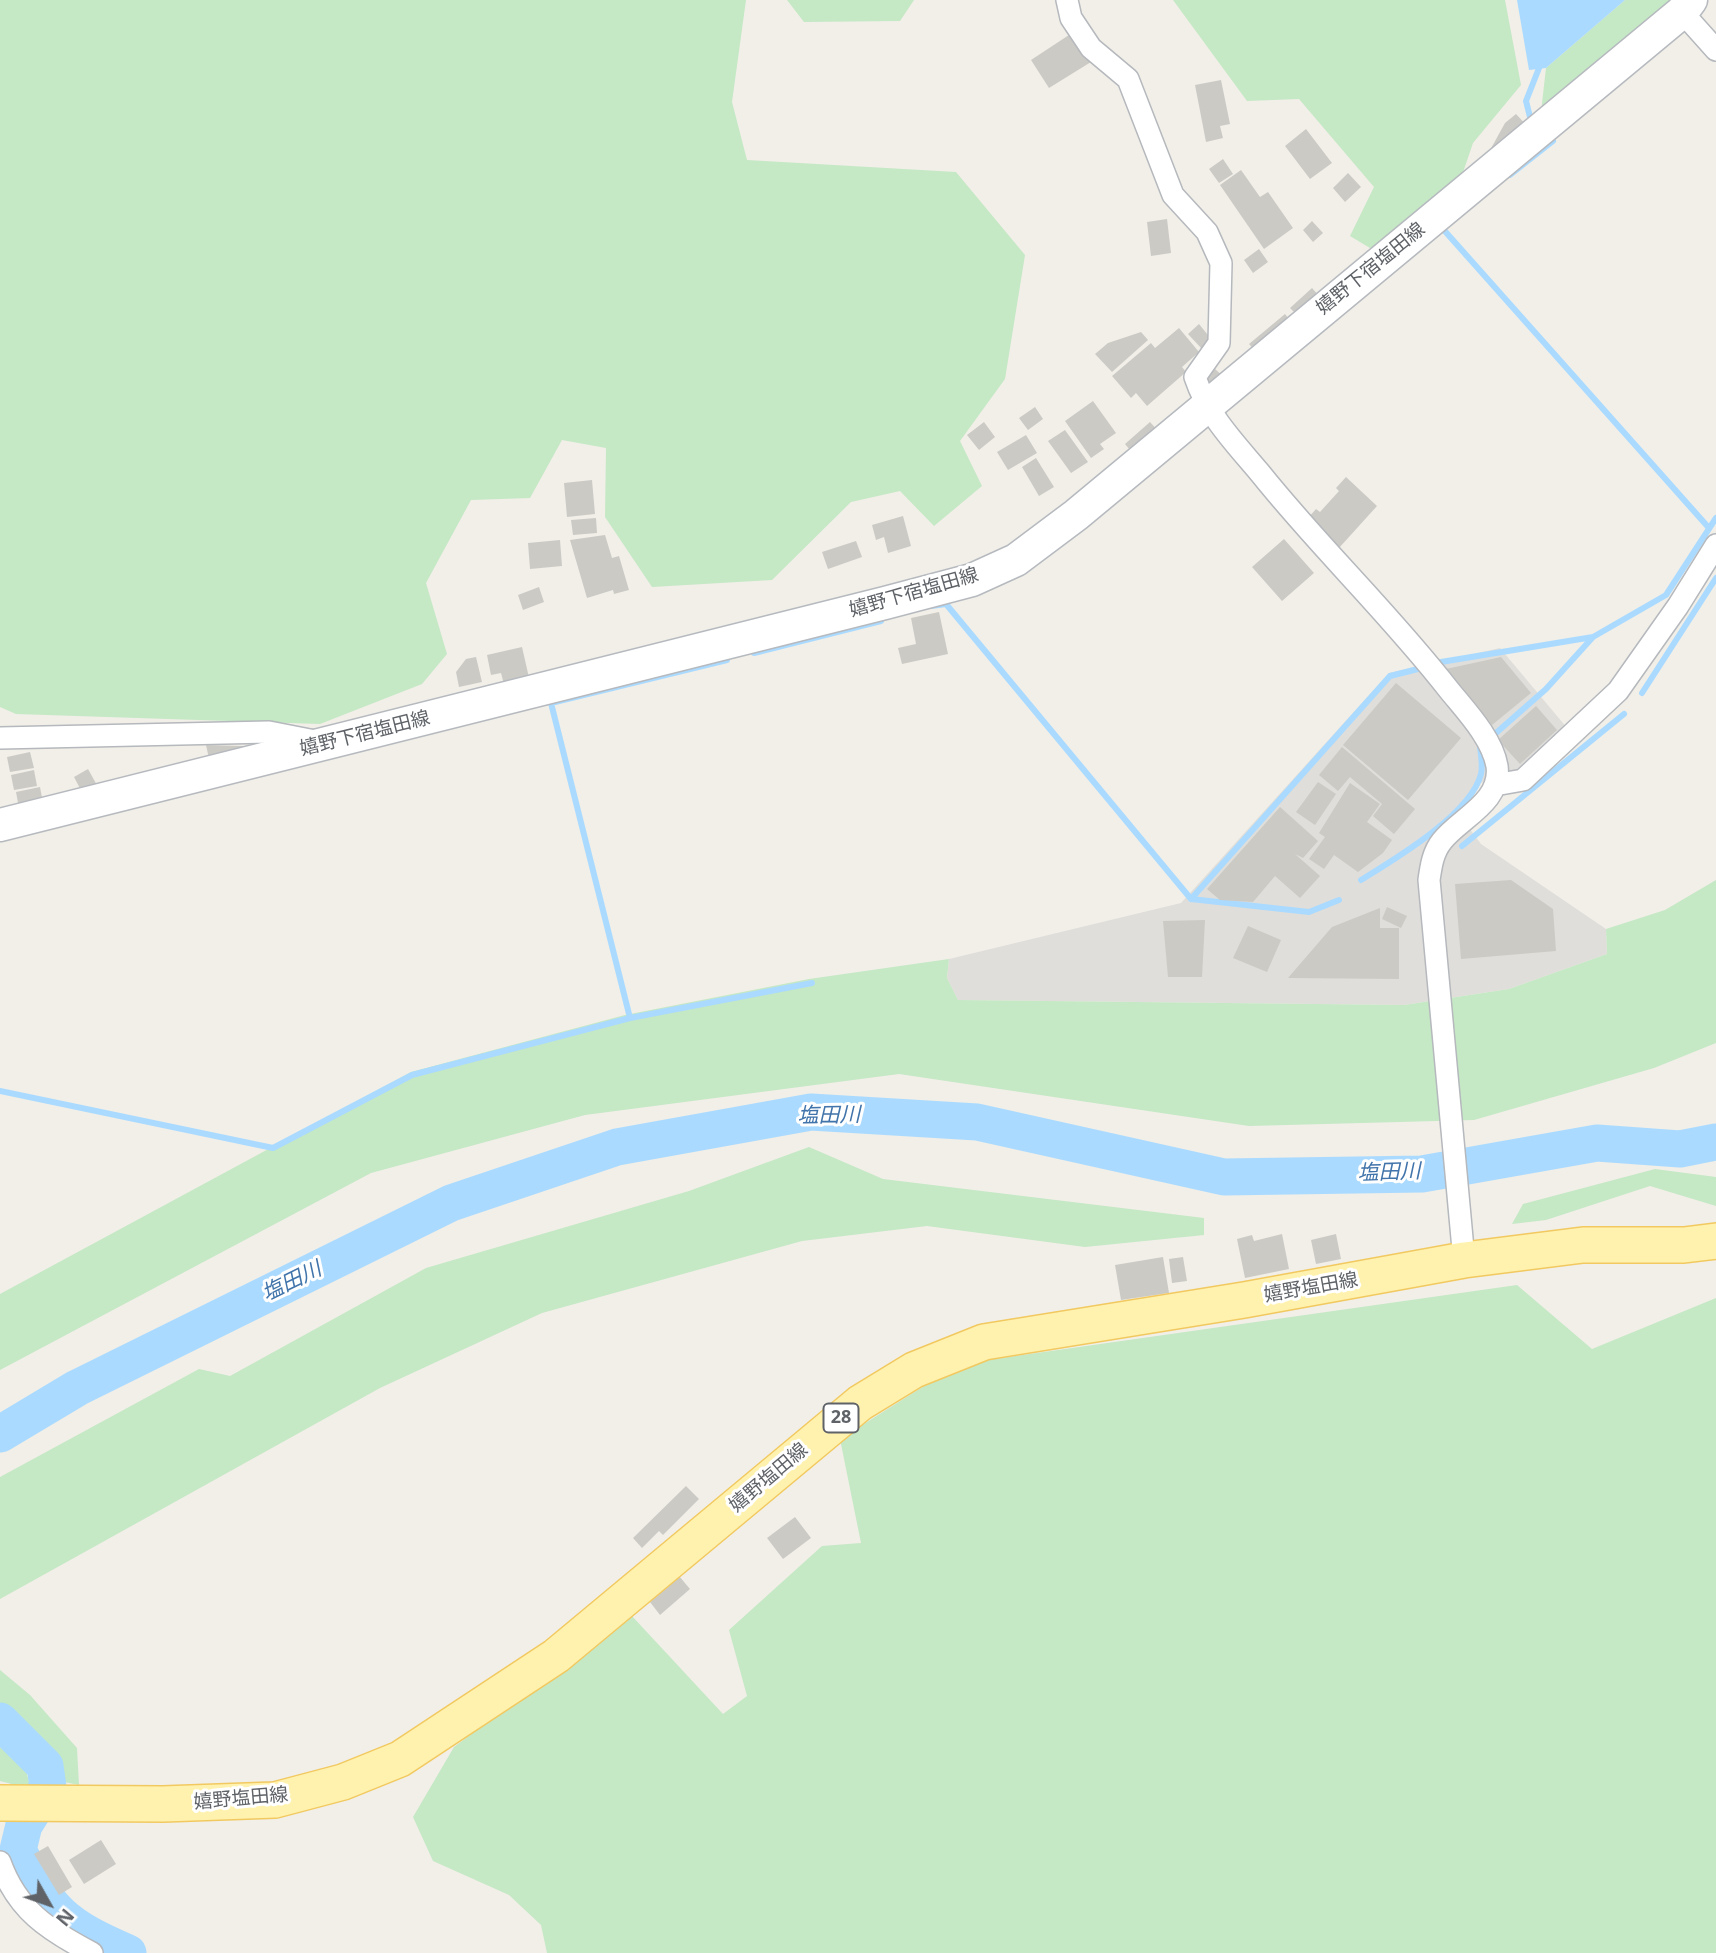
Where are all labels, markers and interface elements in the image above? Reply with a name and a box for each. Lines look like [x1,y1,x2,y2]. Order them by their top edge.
street label: 嬉野下宿塩田線 [1312,218,1430,320]
street label: 嬉野下宿塩田線 [847,564,981,622]
street label: 嬉野下宿塩田線 [298,707,432,761]
water label: 塩田川 [797,1103,861,1129]
water label: 塩田川 [1357,1159,1421,1187]
water label: 塩田川 [258,1257,326,1307]
street label: 嬉野塩田線 [1262,1269,1360,1307]
road number: 28 [824,1404,858,1433]
street label: 嬉野塩田線 [725,1439,813,1517]
street label: 嬉野塩田線 [193,1784,289,1814]
north arrow [14,1869,84,1939]
text: N [50,1903,80,1932]

